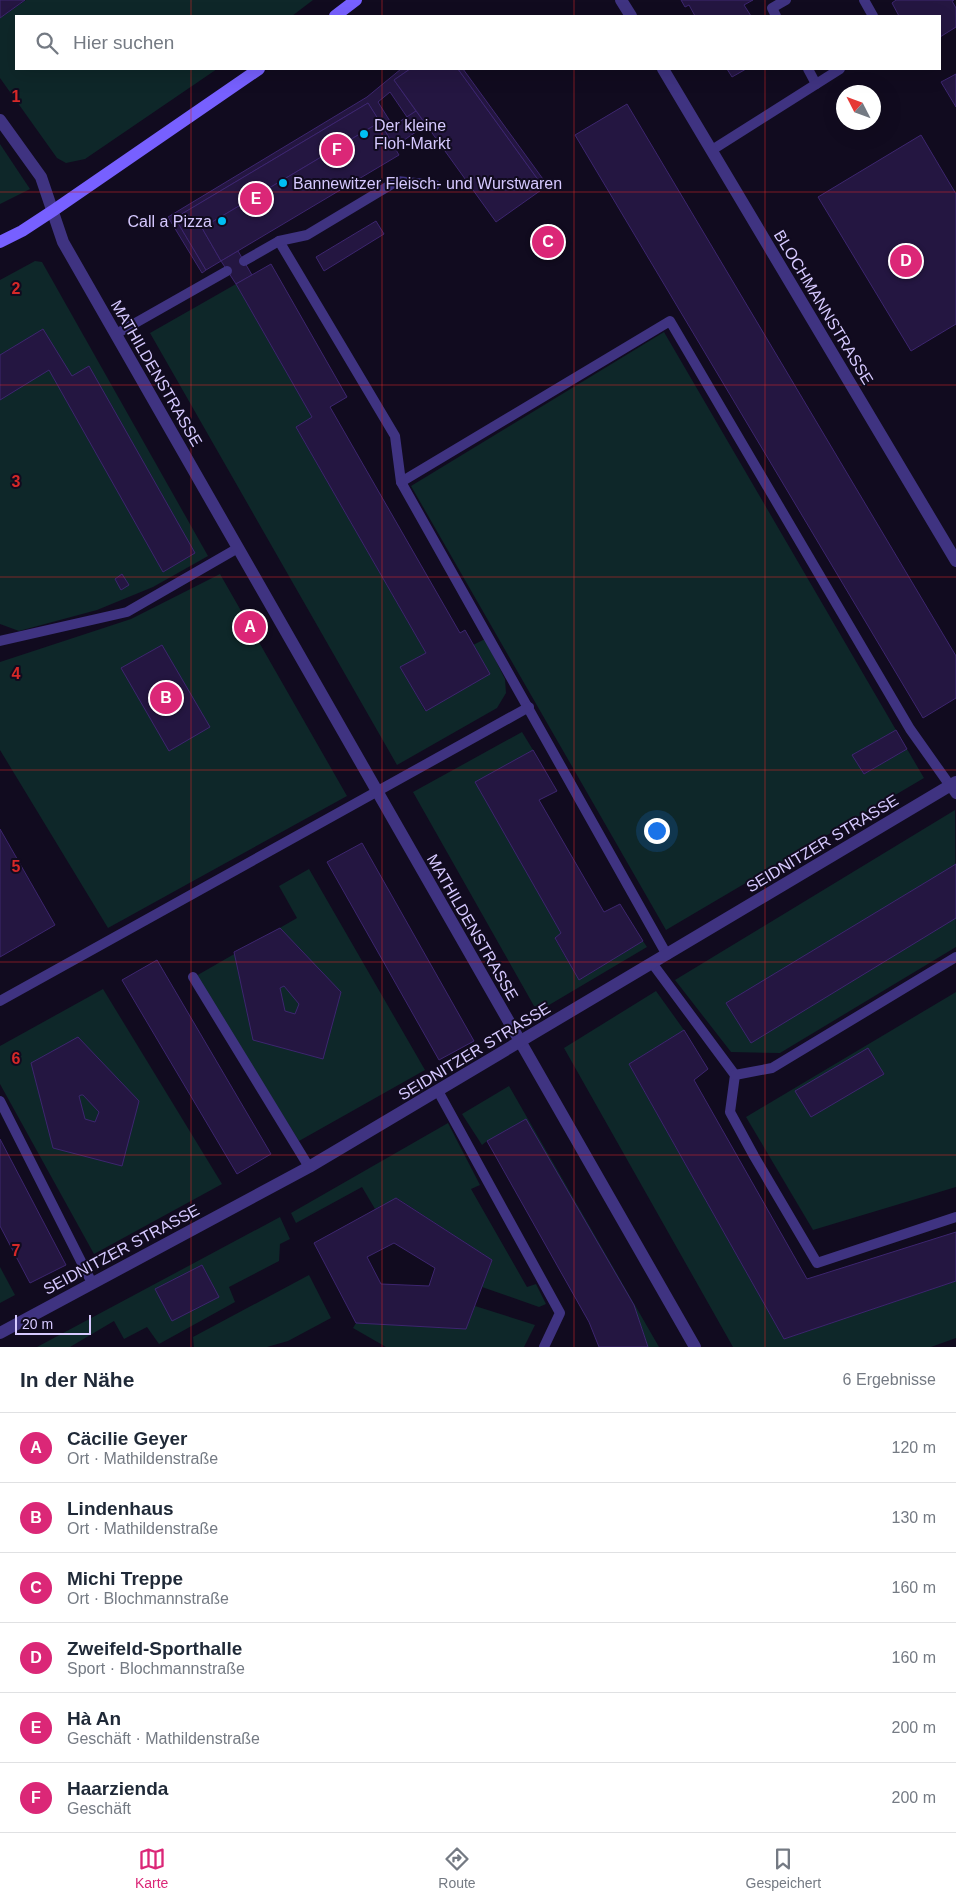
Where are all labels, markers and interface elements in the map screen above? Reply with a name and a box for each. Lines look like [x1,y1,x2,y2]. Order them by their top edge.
search box [15,15,941,70]
icon: search [33,29,61,57]
text: Hier suchen [73,32,174,53]
north arrow [836,85,881,130]
text: 1 [12,88,21,105]
place label: Der kleine Floh-Markt [374,117,451,152]
marker: Der kleine Floh-Markt [358,128,370,140]
pin: F [321,131,353,169]
place label: Bannewitzer Fleisch- und Wurstwaren [293,175,562,192]
marker: Bannewitzer Fleisch- und Wurstwaren [277,177,289,189]
pin: E [240,180,272,218]
place label: Call a Pizza [128,213,212,230]
marker: Call a Pizza [216,215,228,227]
pin: C [532,223,564,261]
street label: BLOCHMANNSTRASSE [771,227,876,387]
pin: D [890,242,922,280]
text: 2 [12,280,21,297]
street label: MATHILDENSTRASSE [108,297,205,449]
text: 3 [12,473,21,490]
pin: A [234,608,266,646]
text: 4 [12,665,21,682]
pin: B [150,679,182,717]
street label: SEIDNITZER STRASSE [743,791,901,896]
your location [644,818,670,844]
street label: MATHILDENSTRASSE [424,851,521,1003]
text: 5 [12,858,21,875]
street label: SEIDNITZER STRASSE [395,999,553,1104]
text: 6 [12,1050,21,1067]
street label: SEIDNITZER STRASSE [40,1201,202,1298]
text: 7 [12,1242,21,1259]
scale bar [15,1312,91,1335]
text: 20 m [22,1316,53,1332]
text: In der Nähe [20,1368,134,1391]
text: 6 Ergebnisse [843,1371,936,1388]
text: Cäcilie Geyer [67,1428,187,1449]
text: A [30,1439,42,1456]
text: 120 m [892,1439,936,1456]
text: Ort · Mathildenstraße [67,1450,218,1467]
text: Lindenhaus [67,1498,174,1519]
text: B [30,1509,42,1526]
text: 130 m [892,1509,936,1526]
text: Ort · Mathildenstraße [67,1520,218,1537]
text: Michi Treppe [67,1568,183,1589]
text: C [30,1579,42,1596]
text: 160 m [892,1579,936,1596]
text: Ort · Blochmannstraße [67,1590,229,1607]
text: Zweifeld-Sporthalle [67,1638,242,1659]
text: D [30,1649,42,1666]
text: 160 m [892,1649,936,1666]
text: Sport · Blochmannstraße [67,1660,245,1677]
text: Hà An [67,1708,121,1729]
text: E [31,1719,41,1736]
text: 200 m [892,1719,936,1736]
text: Geschäft · Mathildenstraße [67,1730,260,1747]
text: Haarzienda [67,1778,168,1799]
text: F [31,1789,41,1806]
text: 200 m [892,1789,936,1806]
text: Geschäft [67,1800,131,1817]
tab: Karte [135,1845,168,1891]
tab: Route [438,1845,476,1891]
tab: Gespeichert [746,1845,821,1891]

